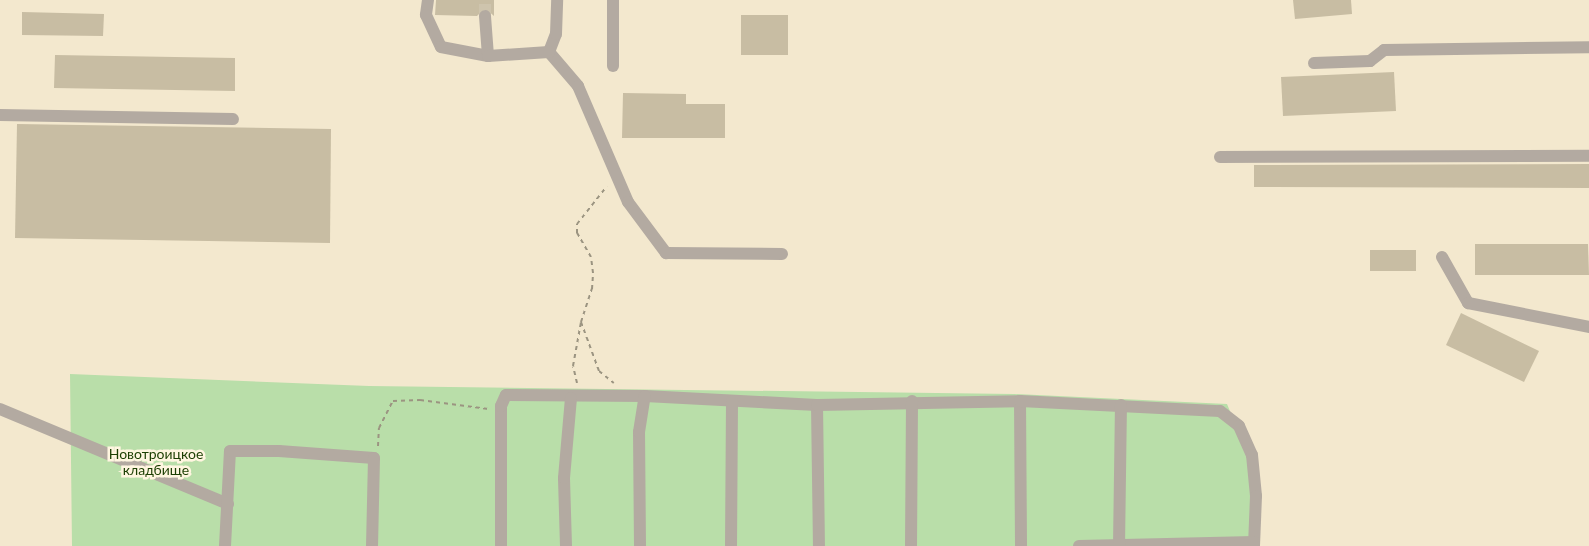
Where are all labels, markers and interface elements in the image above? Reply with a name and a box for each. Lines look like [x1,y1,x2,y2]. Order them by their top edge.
park label: Новотроицкое кладбище [109,446,203,478]

